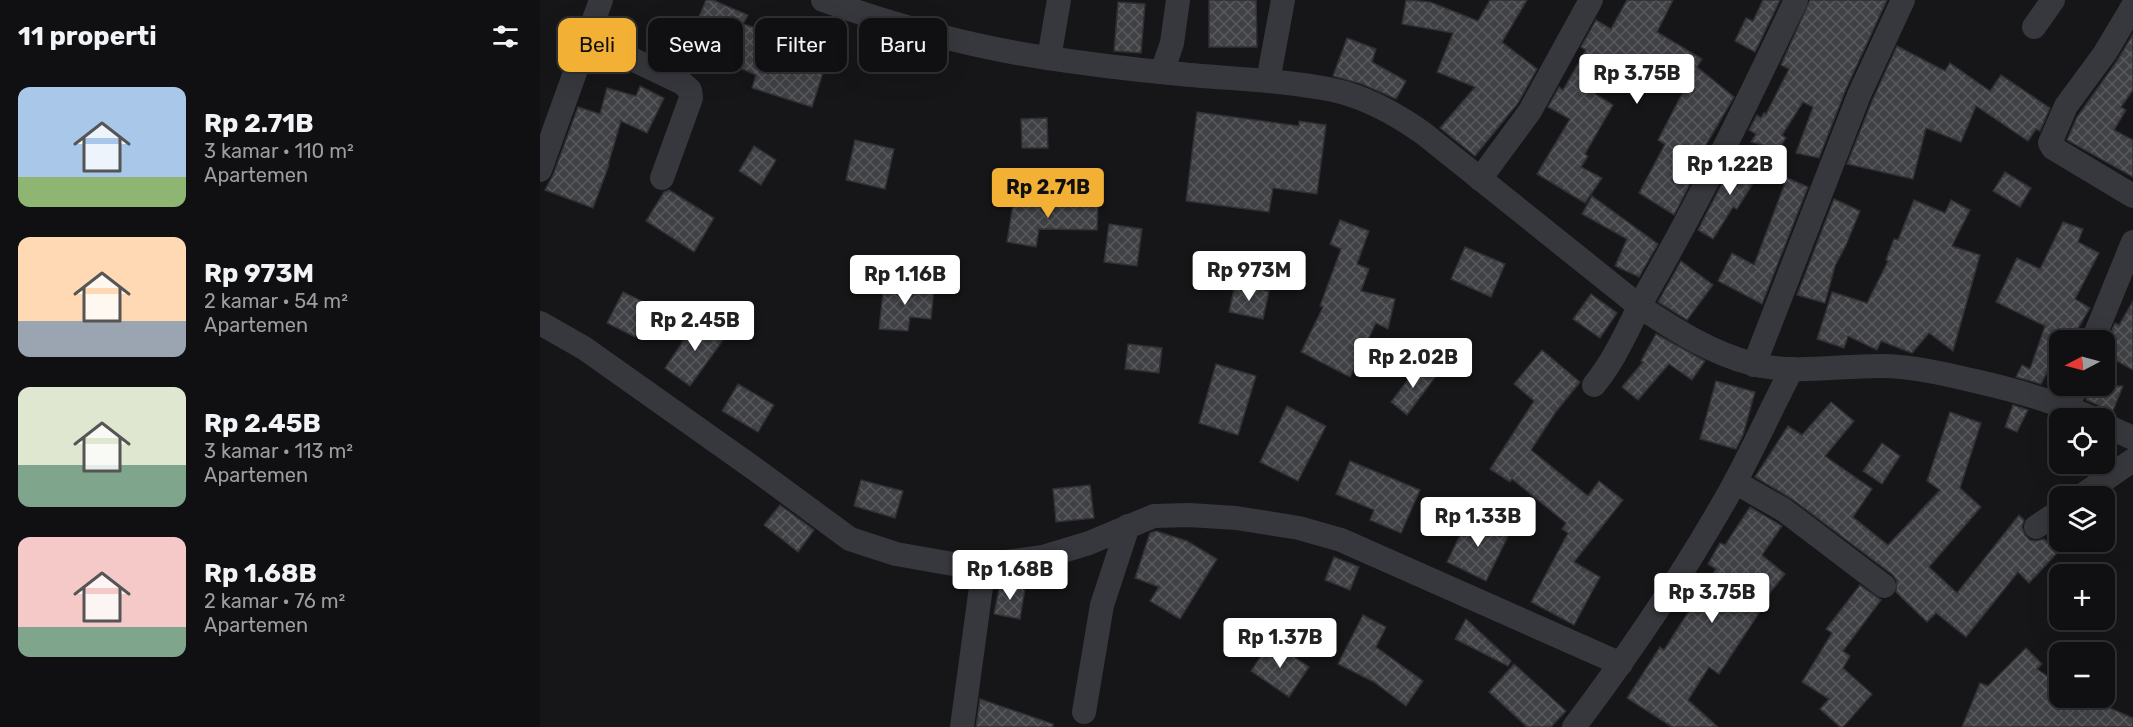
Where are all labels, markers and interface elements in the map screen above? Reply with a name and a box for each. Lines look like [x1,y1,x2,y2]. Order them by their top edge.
chip: Beli [558,18,636,72]
chip: Sewa [648,18,743,72]
chip: Filter [755,18,847,72]
chip: Baru [859,18,947,72]
icon: filters [489,20,522,53]
text: 11 properti [18,21,157,52]
pin: Rp 3.75B [1575,54,1699,105]
text: Rp 3.75B [1593,61,1681,85]
text: Rp 2.71B [204,108,314,139]
icon: home [66,111,138,183]
text: 3 kamar · 110 m² [204,139,354,163]
pin: Rp 1.22B [1668,145,1792,196]
text: Rp 1.22B [1687,152,1773,176]
text: Apartemen [204,163,308,187]
pin: Rp 2.71B [986,168,1110,219]
text: Rp 2.71B [1006,175,1090,199]
pin: Rp 973M [1194,251,1304,302]
pin: Rp 1.16B [843,255,967,306]
text: Rp 973M [204,258,314,289]
text: Rp 973M [1207,258,1291,282]
icon: home [66,261,138,333]
text: Rp 1.16B [864,262,946,286]
text: 2 kamar · 54 m² [204,289,348,313]
pin: Rp 2.45B [633,301,757,352]
text: Rp 2.45B [650,308,740,332]
text: Apartemen [204,313,308,337]
north arrow [2049,330,2115,396]
map controls [2049,330,2115,708]
pin: Rp 2.02B [1351,338,1475,389]
text: Rp 2.02B [1368,345,1458,369]
text: Rp 2.45B [204,408,321,439]
button: locate [2049,408,2115,474]
icon: home [66,411,138,483]
text: 3 kamar · 113 m² [204,439,353,463]
text: Apartemen [204,463,308,487]
button: layers [2049,486,2115,552]
pin: Rp 1.33B [1416,497,1540,548]
text: Rp 1.33B [1435,504,1521,528]
pin: Rp 1.68B [948,550,1072,601]
text: Rp 1.68B [967,557,1053,581]
text: Rp 1.68B [204,558,317,589]
icon: home [66,561,138,633]
button: + [2049,564,2115,630]
pin: Rp 3.75B [1650,573,1774,624]
text: Rp 3.75B [1668,580,1756,604]
text: 2 kamar · 76 m² [204,589,345,613]
text: Apartemen [204,613,308,637]
pin: Rp 1.37B [1218,618,1342,669]
text: Rp 1.37B [1237,625,1323,649]
button: − [2049,642,2115,708]

